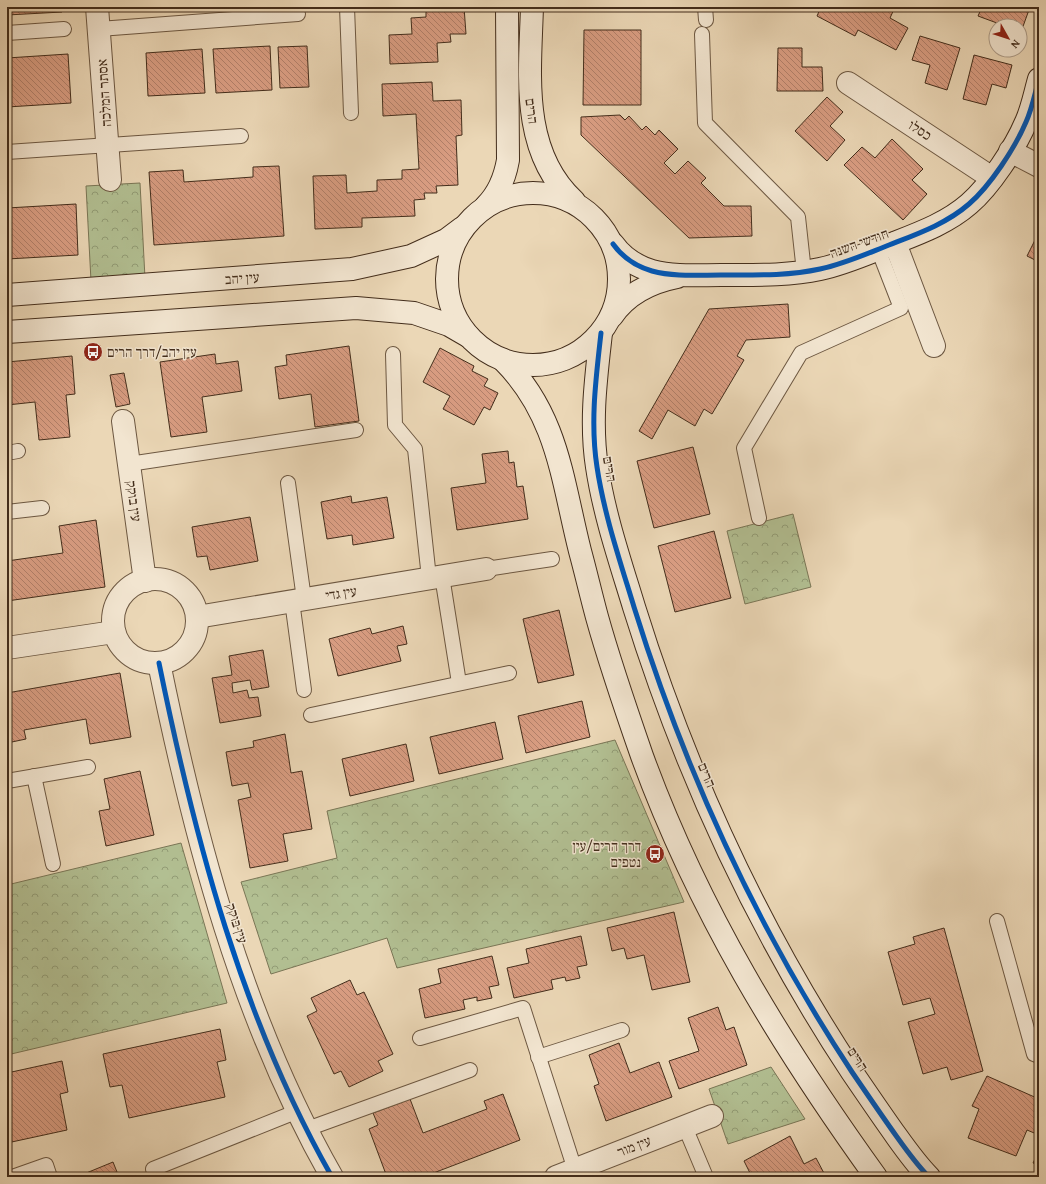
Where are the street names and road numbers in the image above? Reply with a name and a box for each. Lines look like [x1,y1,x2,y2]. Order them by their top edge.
street label: אסתר המלכה [92,58,116,128]
street label: הרים [520,97,544,125]
street label: כסלו [904,115,936,145]
street label: חודשי השנה [827,223,891,263]
street label: עין יהב [224,267,260,289]
street label: הרים [598,455,622,483]
street label: עין בוקק [121,479,147,523]
street label: עין גדי [324,581,359,605]
street label: הרים [693,759,721,791]
street label: עין בוקק [221,900,253,946]
street label: הרים [843,1043,873,1075]
street label: עין מור [614,1130,654,1162]

